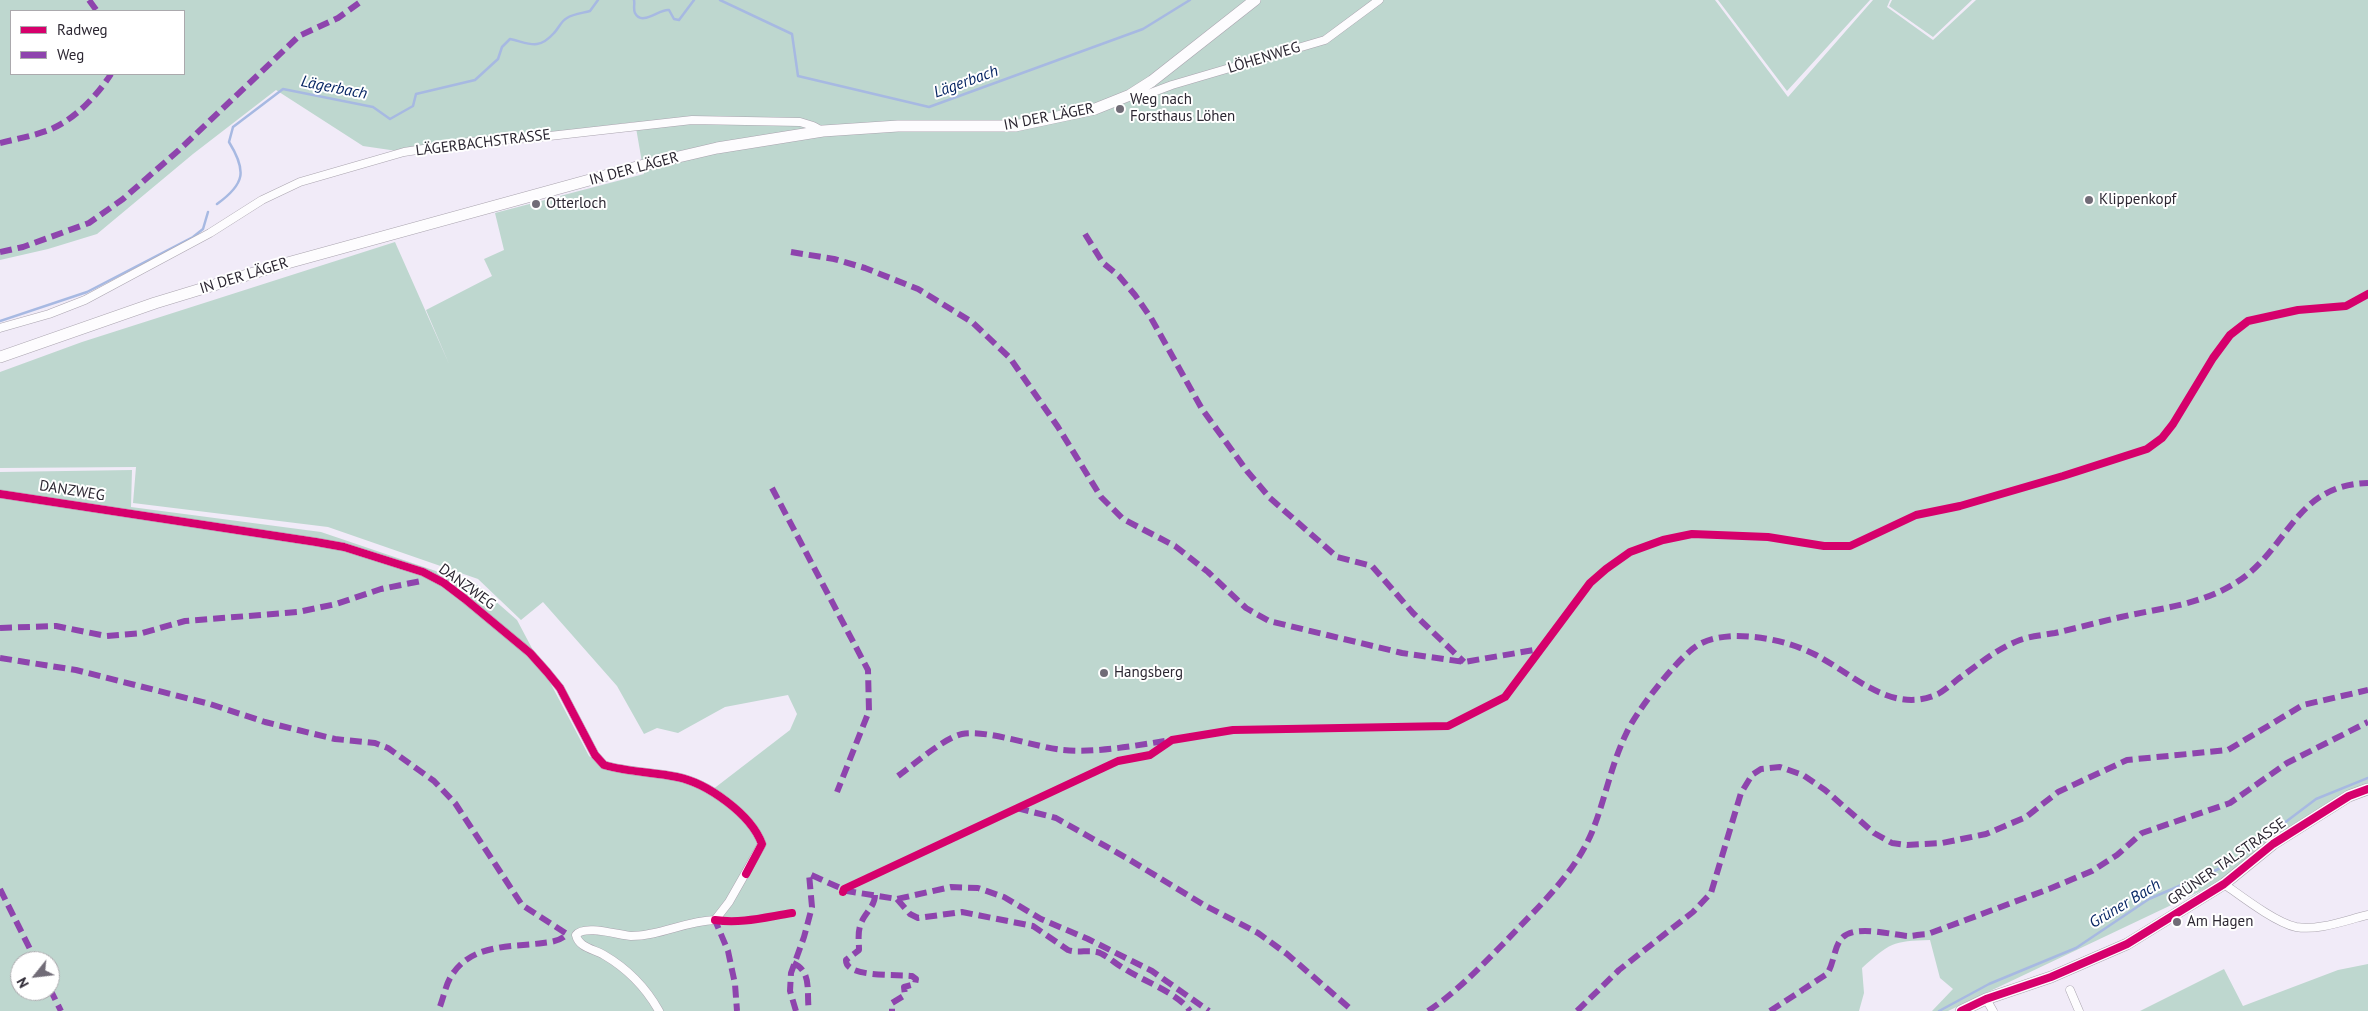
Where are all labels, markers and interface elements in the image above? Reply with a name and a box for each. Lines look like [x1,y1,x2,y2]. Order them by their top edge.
legend [10,10,185,75]
text: Radweg [57,20,108,39]
street label: LÖHENWEG [1226,38,1302,78]
text: Weg [57,45,84,64]
water label: Lägerbach [931,61,1001,103]
water label: Lägerbach [299,72,369,104]
place label: Weg nach Forsthaus Löhen [1130,91,1235,126]
street label: IN DER LÄGER [1002,99,1096,135]
marker: Weg nach Forsthaus Löhen [1114,103,1126,115]
street label: LÄGERBACHSTRASSE [415,126,551,160]
street label: IN DER LÄGER [587,148,681,190]
place label: Klippenkopf [2099,191,2176,209]
marker: Klippenkopf [2083,194,2095,206]
place label: Otterloch [546,195,606,213]
marker: Otterloch [530,198,542,210]
street label: IN DER LÄGER [198,254,290,298]
street label: DANZWEG [38,477,106,505]
street label: DANZWEG [435,560,499,614]
place label: Hangsberg [1114,664,1183,682]
marker: Hangsberg [1098,667,1110,679]
street label: GRÜNER TALSTRASSE [2164,814,2290,910]
water label: Grüner Bach [2086,875,2164,933]
place label: Am Hagen [2187,913,2253,931]
marker: Am Hagen [2171,916,2183,928]
north arrow [10,951,60,1001]
text: N [13,974,33,991]

